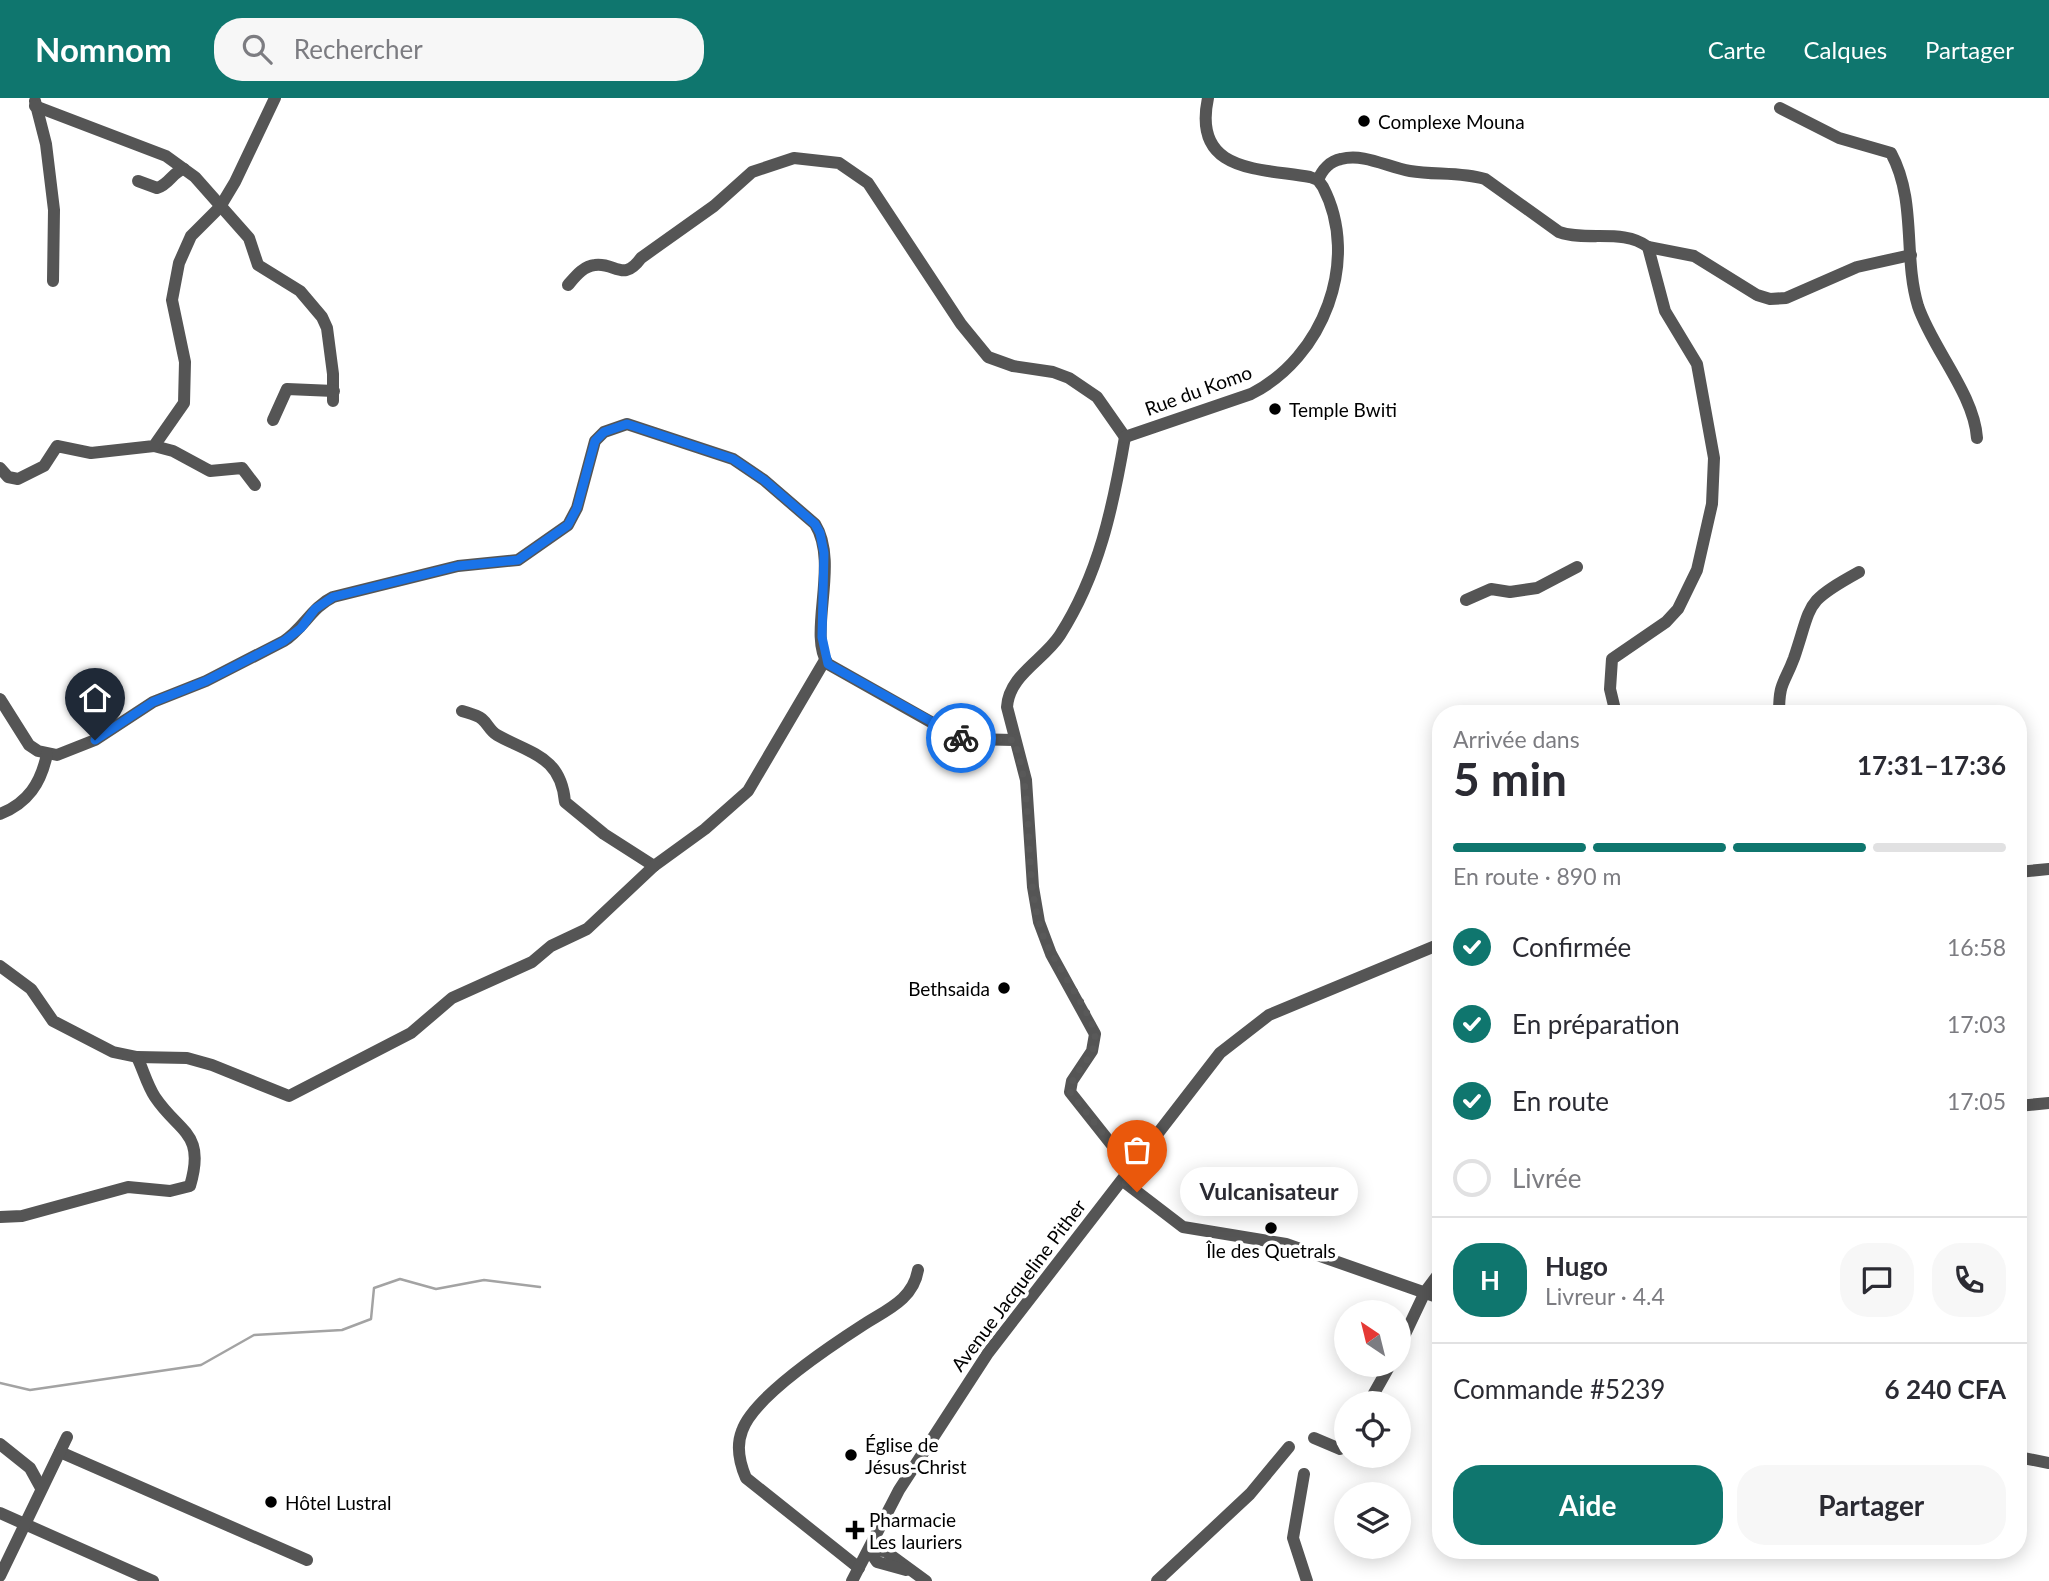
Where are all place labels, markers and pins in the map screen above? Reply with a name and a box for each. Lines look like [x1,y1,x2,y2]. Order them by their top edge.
place label: Complexe Mouna [1378,110,1525,133]
marker: Complexe Mouna [1356,113,1372,129]
place label: Temple Bwiti [1289,398,1397,421]
marker: Temple Bwiti [1267,401,1283,417]
pin [65,668,125,740]
place label: Bethsaida [908,977,990,1000]
marker: Bethsaida [996,980,1012,996]
pin [1107,1120,1167,1192]
callout: Vulcanisateur [1179,1168,1358,1216]
marker: Île des Quetrals [1263,1220,1279,1236]
place label: Île des Quetrals [1205,1239,1336,1262]
place label: Église de Jésus-Christ [865,1433,967,1478]
marker: Église de Jésus-Christ [843,1447,859,1463]
place label: Hôtel Lustral [285,1491,392,1514]
marker: Hôtel Lustral [263,1494,279,1510]
place label: Pharmacie Les lauriers [869,1508,962,1553]
marker: Pharmacie Les lauriers [847,1522,863,1538]

